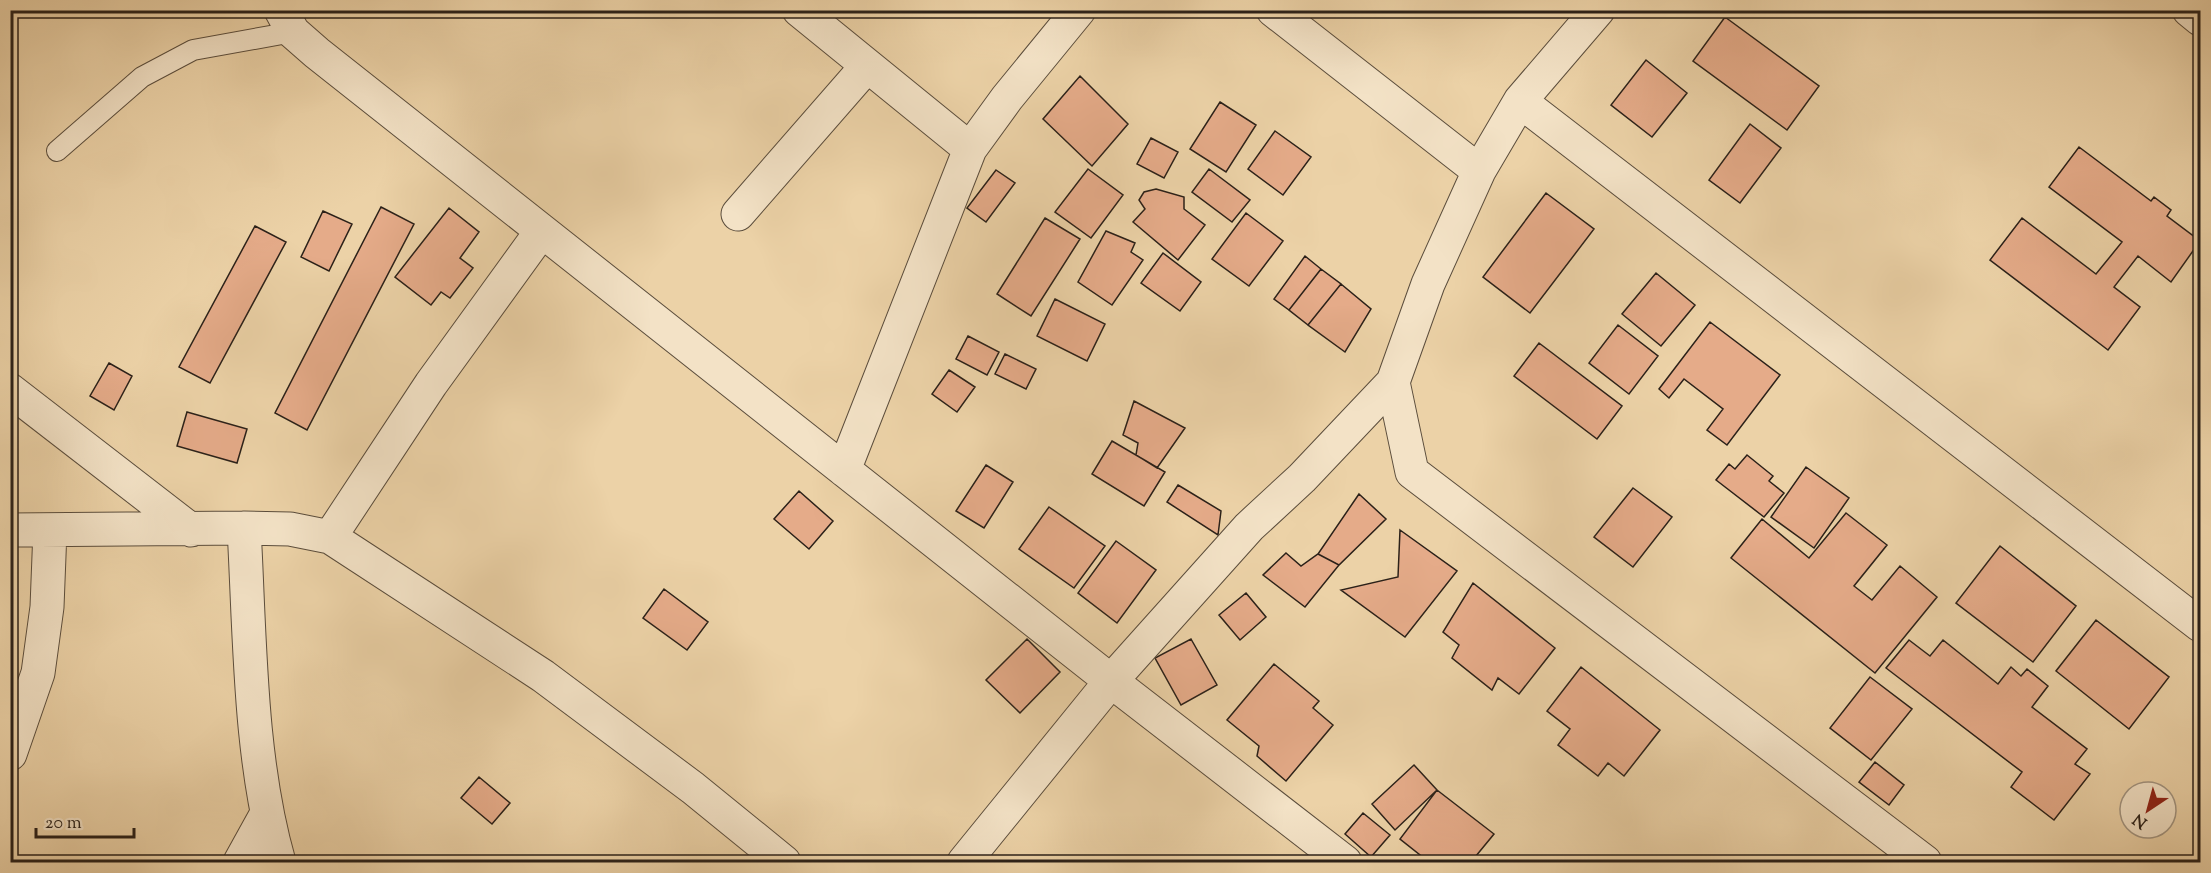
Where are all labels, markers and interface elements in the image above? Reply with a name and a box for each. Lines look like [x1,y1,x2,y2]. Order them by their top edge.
north arrow [2118,780,2178,840]
scale bar [36,801,134,839]
text: N [2129,807,2153,833]
text: 20 m [45,811,82,837]

